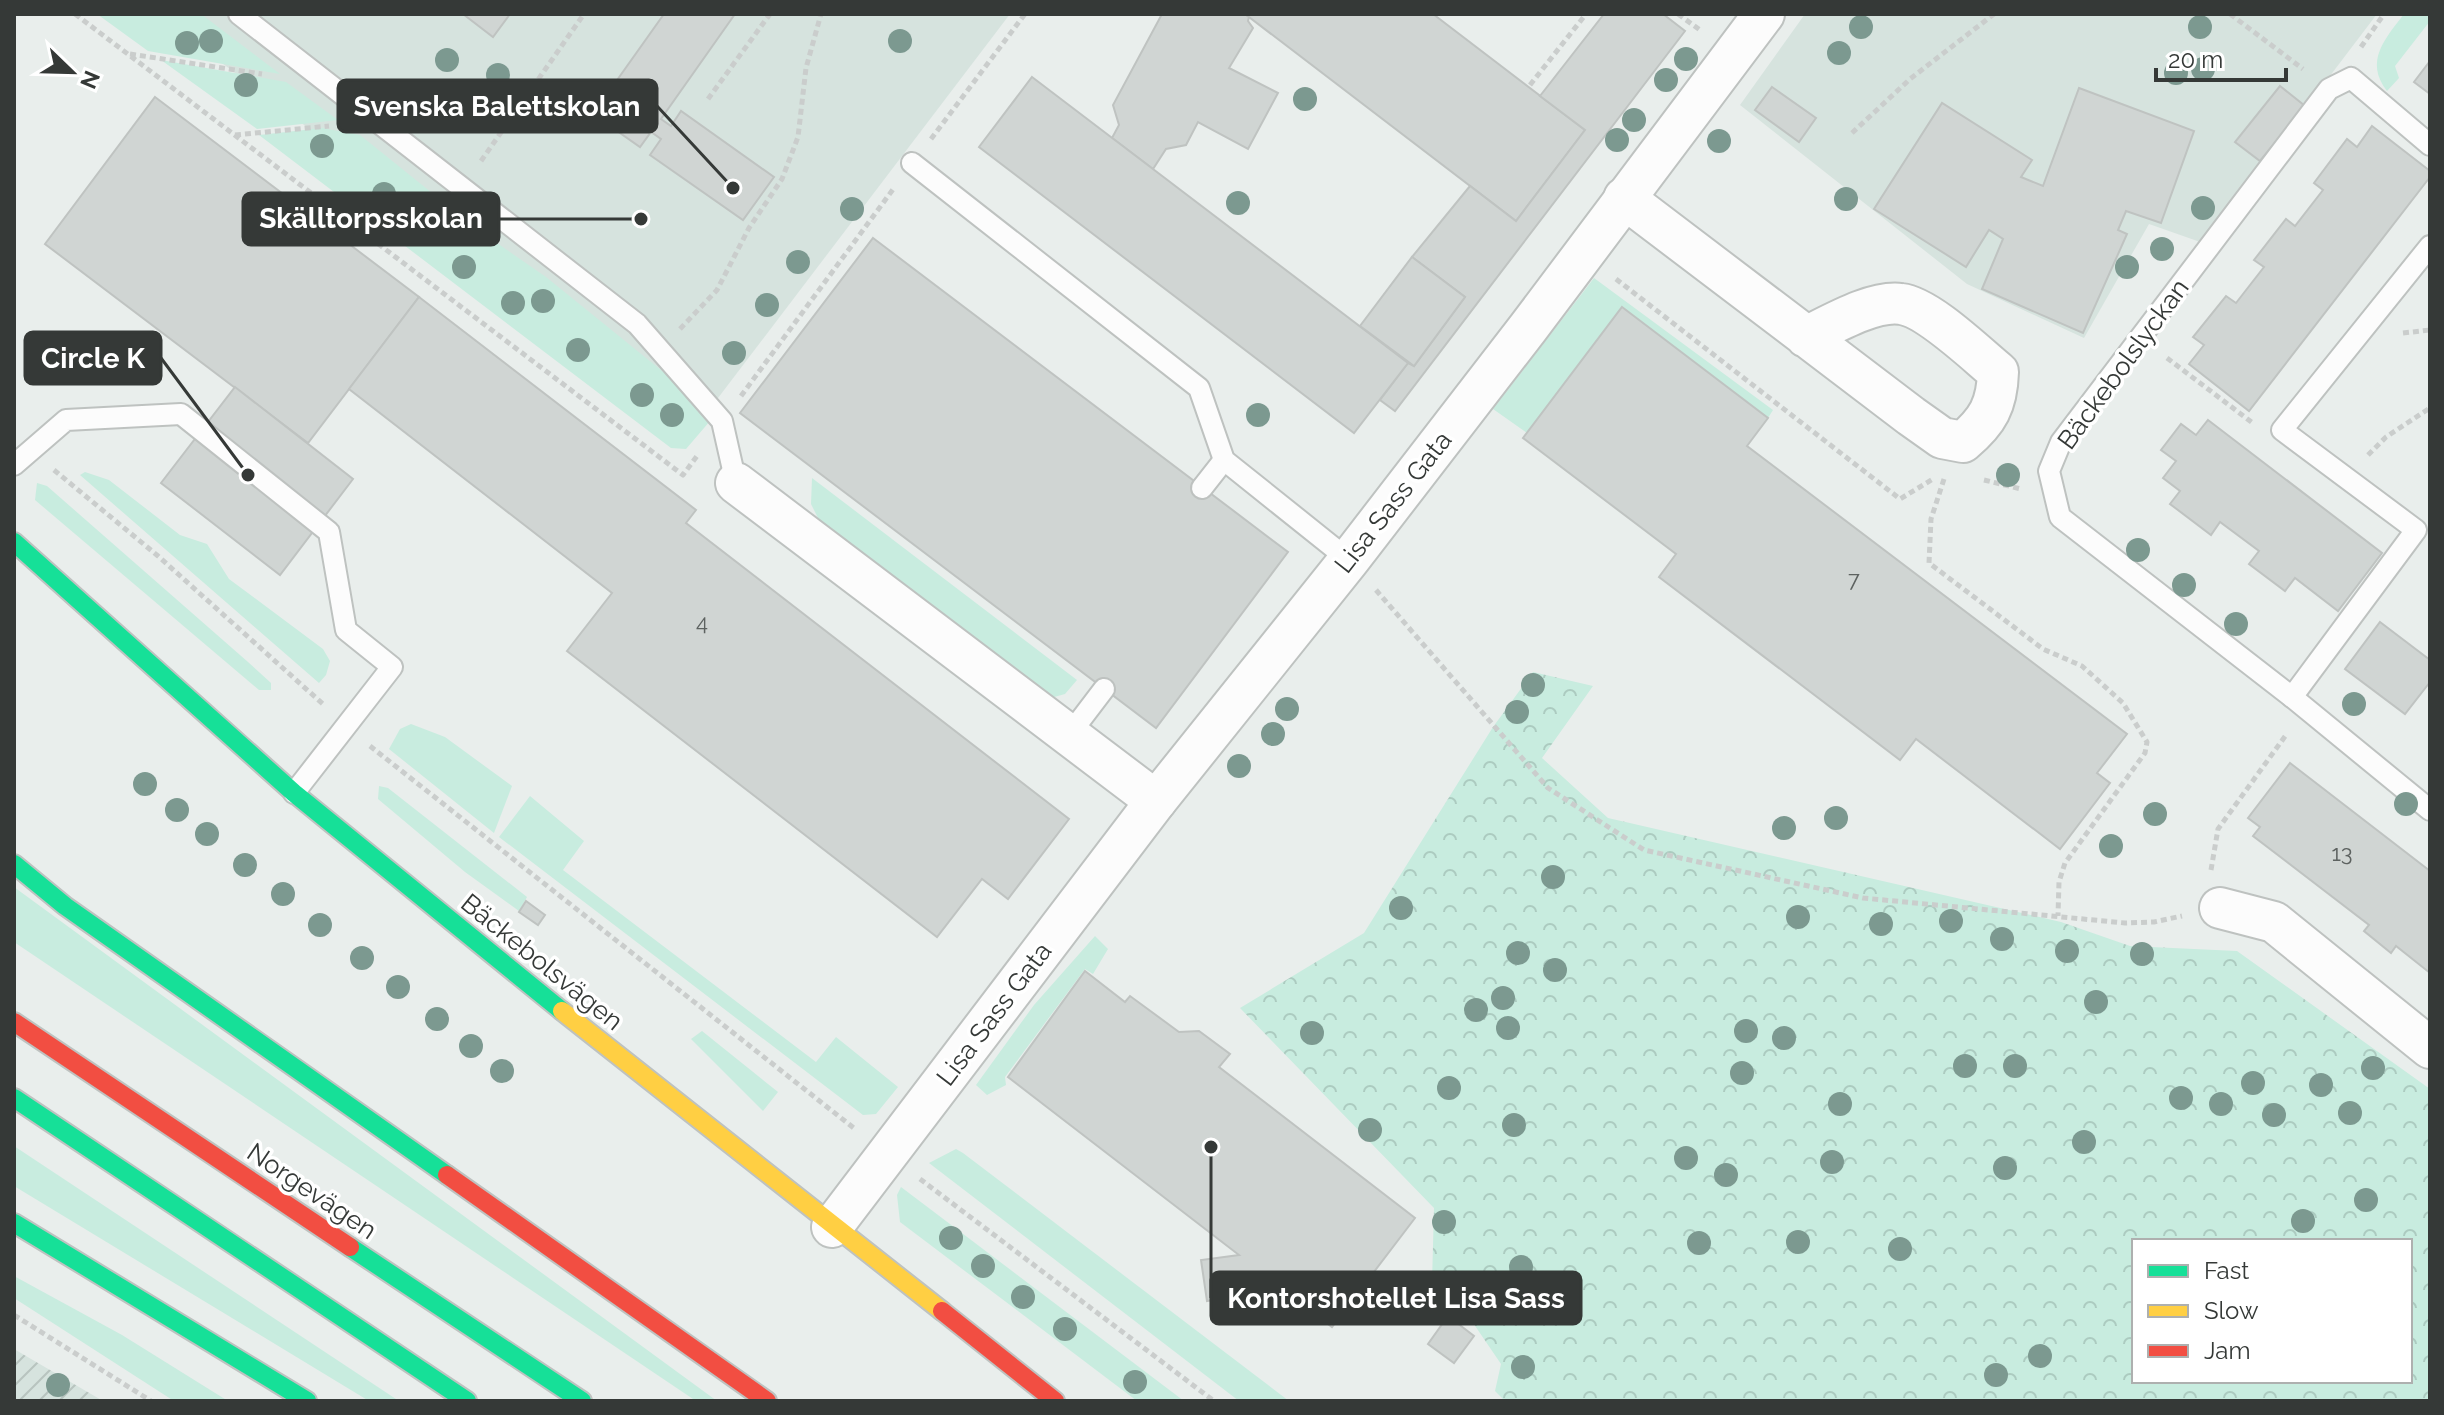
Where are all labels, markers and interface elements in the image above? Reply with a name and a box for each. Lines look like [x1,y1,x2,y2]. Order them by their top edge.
north arrow [32,32,112,112]
scale bar [2156,32,2286,82]
text: 20 m [2168,45,2223,74]
text: N [75,67,106,93]
callout: Svenska Balettskolan [338,80,657,132]
text: Svenska Balettskolan [354,90,641,123]
callout: Skälltorpsskolan [243,193,499,245]
text: Skälltorpsskolan [259,202,483,235]
street label: Bäckebolslyckan [2051,273,2195,455]
callout: Circle K [25,332,161,384]
text: Circle K [41,342,146,375]
street label: Lisa Sass Gata [1328,425,1458,579]
house number: 7 [1848,566,1860,592]
house number: 4 [696,609,708,635]
house number: 13 [2331,840,2353,866]
street label: Bäckebolsvägen [455,888,629,1036]
street label: Lisa Sass Gata [930,937,1058,1091]
street label: Norgevägen [242,1137,382,1245]
legend [2132,1239,2412,1383]
text: Fast [2204,1256,2249,1285]
callout: Kontorshotellet Lisa Sass [1211,1272,1581,1324]
text: Kontorshotellet Lisa Sass [1227,1282,1565,1315]
text: Slow [2204,1296,2259,1325]
text: Jam [2204,1336,2250,1365]

